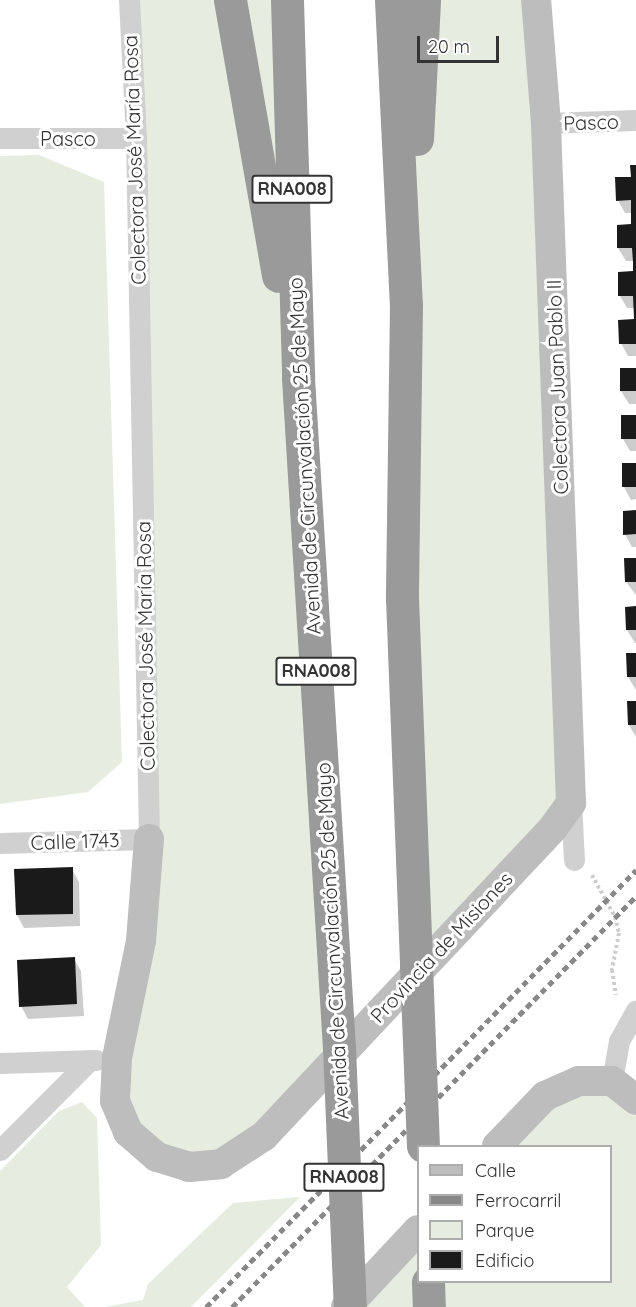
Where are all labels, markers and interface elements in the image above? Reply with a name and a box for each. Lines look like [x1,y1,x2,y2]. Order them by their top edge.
scale bar [420,24,502,62]
street label: Colectora José María Rosa [118,35,150,285]
text: 20 m [428,35,470,58]
street label: Pasco [563,109,619,135]
street label: Pasco [40,126,96,150]
road number: RNA008 [250,174,334,204]
street label: Avenida de Circunvalación 25 de Mayo [283,277,325,635]
street label: Colectora Juan Pablo II [541,279,573,495]
street label: Colectora José María Rosa [131,521,159,771]
road number: RNA008 [274,656,358,686]
street label: Avenida de Circunvalación 25 de Mayo [311,762,353,1120]
street label: Calle 1743 [30,827,120,855]
street label: Provincia de Misiones [365,867,517,1027]
legend [417,1145,612,1283]
text: Calle [475,1159,516,1182]
road number: RNA008 [302,1162,386,1192]
text: Ferrocarril [475,1189,562,1212]
text: Parque [475,1219,534,1242]
text: Edificio [475,1249,534,1272]

